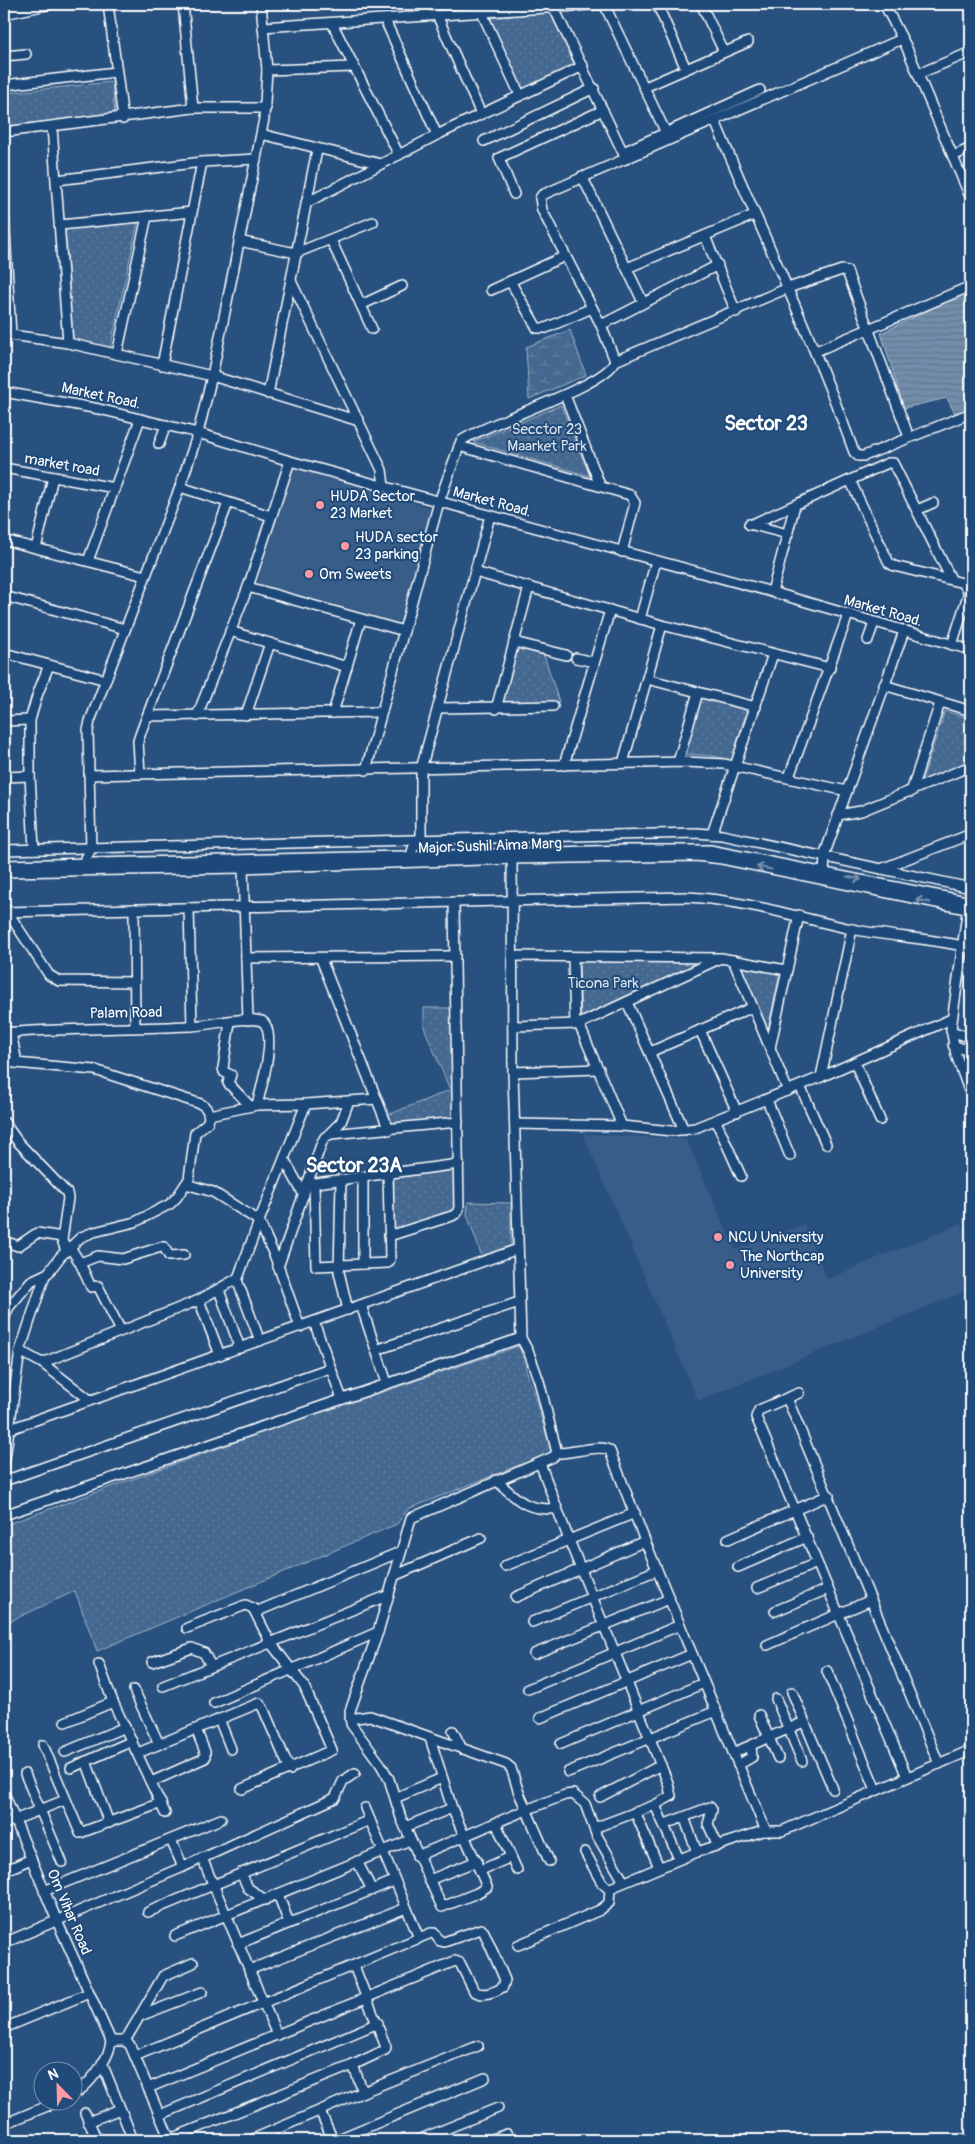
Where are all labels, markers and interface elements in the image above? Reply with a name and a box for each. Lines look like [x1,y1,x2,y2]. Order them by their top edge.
street label: Market Road. [60,378,142,414]
district label: Sector 23 [724,411,808,436]
park label: Secctor 23 Maarket Park [507,420,587,456]
street label: market road [23,449,101,481]
street label: Market Road. [451,482,533,522]
place label: HUDA Sector 23 Market [330,487,416,523]
marker: HUDA Sector 23 Market [314,499,326,511]
place label: HUDA sector 23 parking [355,528,439,564]
marker: HUDA sector 23 parking [339,540,351,552]
place label: Om Sweets [319,565,392,584]
marker: Om Sweets [303,568,315,580]
street label: Market Road. [842,591,924,631]
street label: Major Sushil Aima Marg [418,834,562,858]
one-way arrow [757,863,773,872]
one-way arrow [846,874,862,883]
one-way arrow [916,896,932,905]
park label: Ticona Park [567,974,639,993]
street label: Palam Road [89,1003,163,1023]
district label: Sector 23A [306,1153,402,1178]
place label: NCU University [728,1228,824,1247]
marker: NCU University [712,1231,724,1243]
place label: The Northcap University [740,1247,824,1283]
marker: The Northcap University [724,1259,736,1271]
street label: Om Vihar Road [42,1866,96,1958]
north arrow [32,2062,82,2112]
text: N [45,2065,61,2084]

